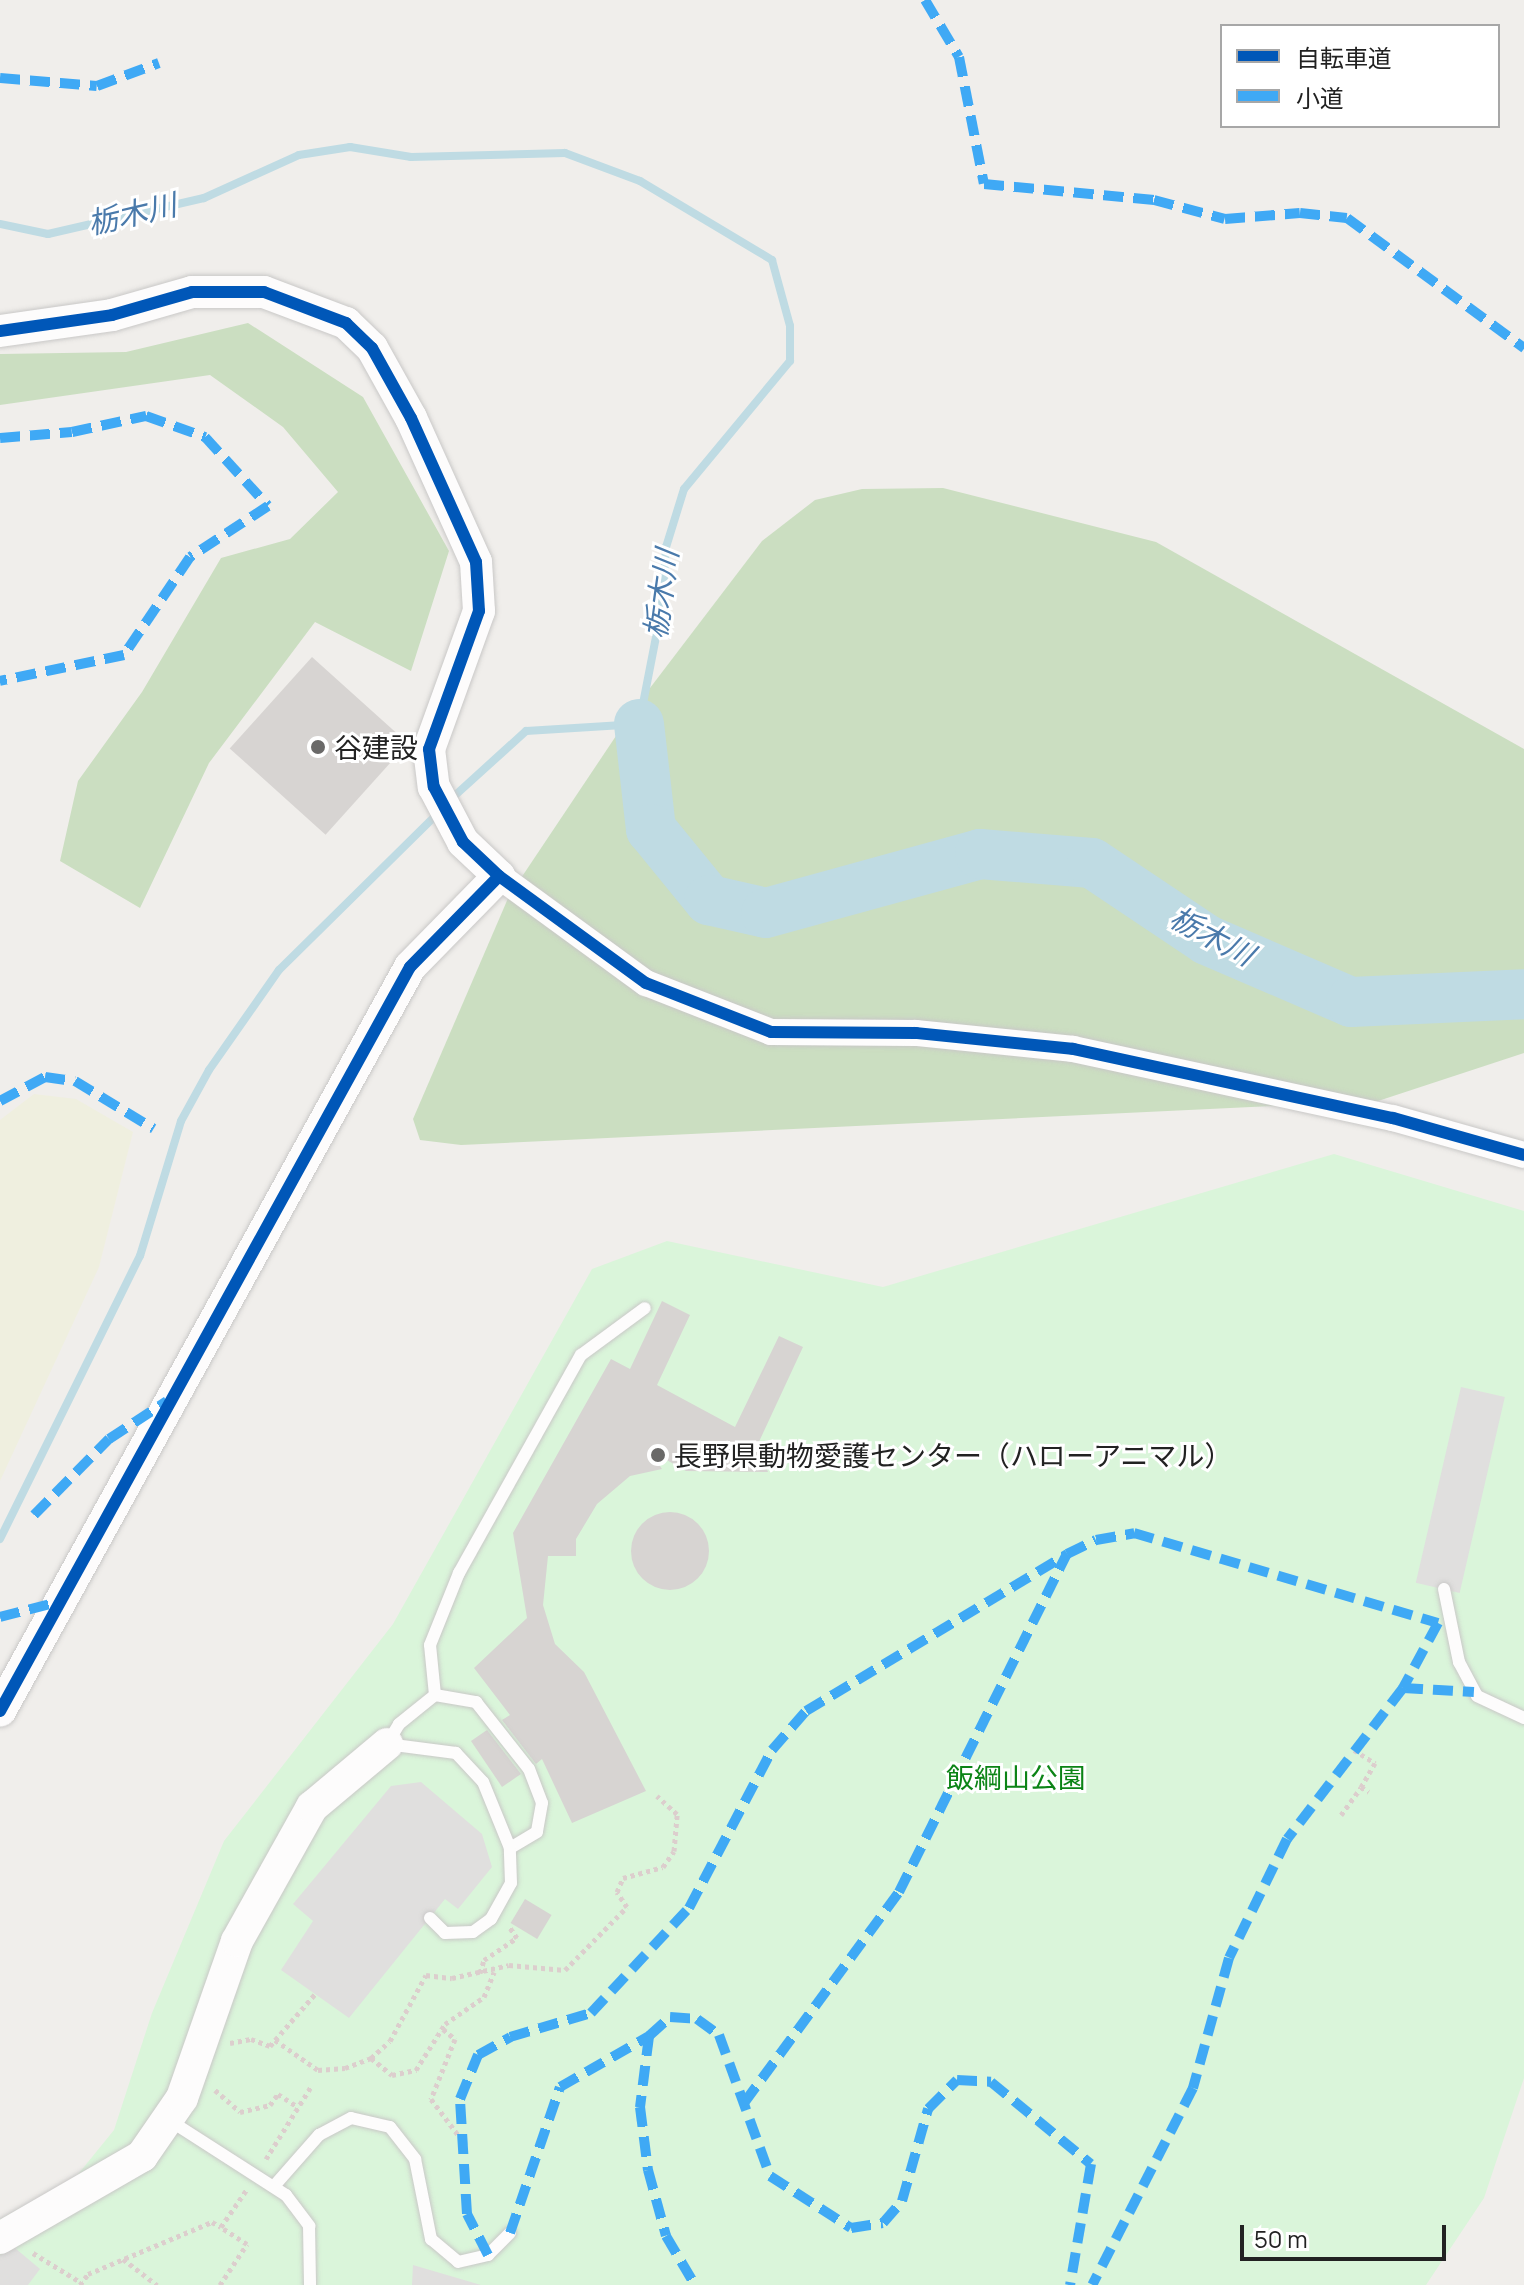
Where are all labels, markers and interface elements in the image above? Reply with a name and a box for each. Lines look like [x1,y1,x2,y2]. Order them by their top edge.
legend [1220,24,1500,128]
text: 自転車道 [1296,41,1392,74]
text: 小道 [1296,81,1344,114]
water label: 栃木川 [84,186,180,242]
water label: 栃木川 [637,547,685,641]
place label: 谷建設 [334,730,418,764]
marker: 谷建設 [309,738,327,756]
water label: 栃木川 [1164,899,1260,973]
place label: 長野県動物愛護センター（ハローアニマル） [674,1438,1234,1472]
marker: 長野県動物愛護センター（ハローアニマル） [649,1446,667,1464]
park label: 飯綱山公園 [946,1760,1086,1794]
scale bar [1244,2209,1450,2259]
text: 50 m [1254,2222,1308,2255]

